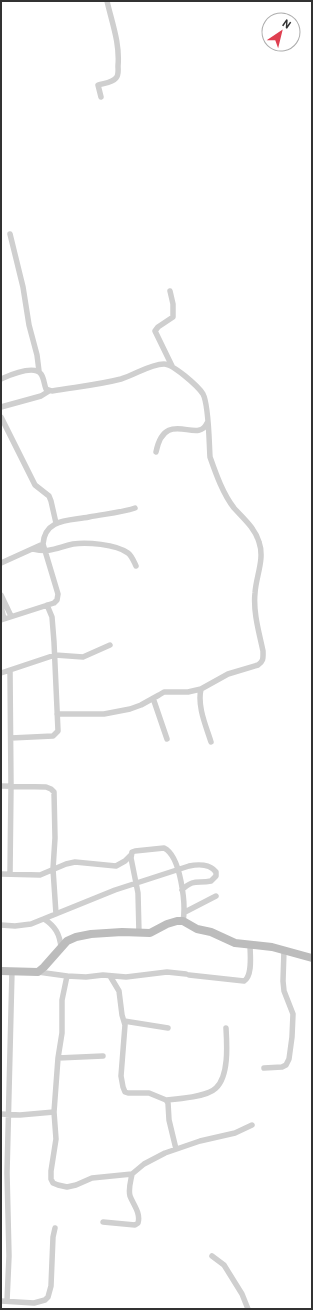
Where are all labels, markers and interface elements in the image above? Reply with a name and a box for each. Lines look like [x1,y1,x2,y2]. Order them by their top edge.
north arrow [261,12,301,52]
text: N [280,16,294,31]

